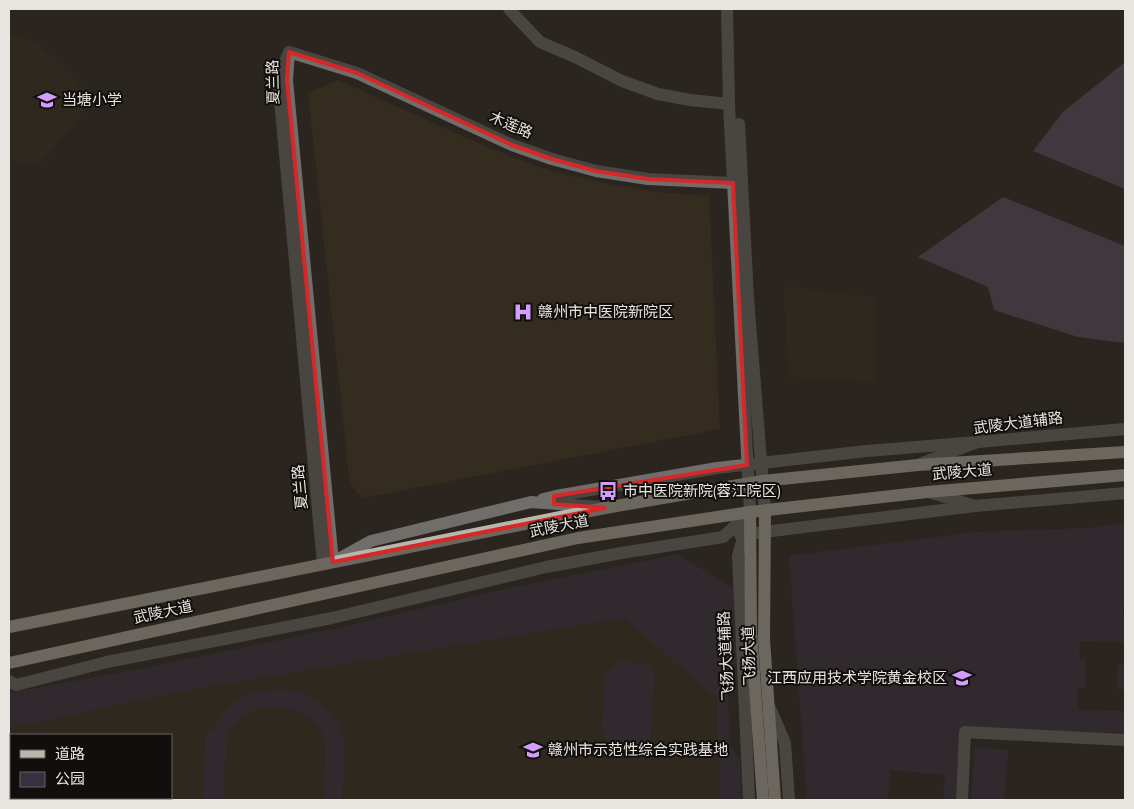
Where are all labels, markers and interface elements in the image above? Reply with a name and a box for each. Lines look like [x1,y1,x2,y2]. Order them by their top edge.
street label: 夏兰路 [263,59,282,105]
school or university icon: 当塘小学 [36,89,58,111]
place label: 当塘小学 [62,90,122,109]
street label: 木莲路 [487,107,536,142]
hospital icon: 赣州市中医院新院区 [512,301,534,323]
place label: 赣州市中医院新院区 [538,302,673,321]
street label: 武陵大道辅路 [972,408,1064,437]
street label: 武陵大道 [931,459,993,484]
street label: 夏兰路 [288,464,311,510]
bus stop icon: 市中医院新院(蓉江院区) [597,480,619,502]
place label: 市中医院新院(蓉江院区) [623,481,780,500]
street label: 武陵大道 [528,510,590,541]
street label: 武陵大道 [132,596,194,627]
street label: 飞扬大道辅路 [714,611,737,701]
street label: 飞扬大道 [738,626,759,686]
school or university icon: 江西应用技术学院黄金校区 [951,667,973,689]
place label: 江西应用技术学院黄金校区 [767,668,947,687]
legend [10,734,172,799]
school or university icon: 赣州市示范性综合实践基地 [522,739,544,761]
place label: 赣州市示范性综合实践基地 [548,740,728,759]
text: 道路 [55,744,85,763]
text: 公园 [55,769,85,788]

